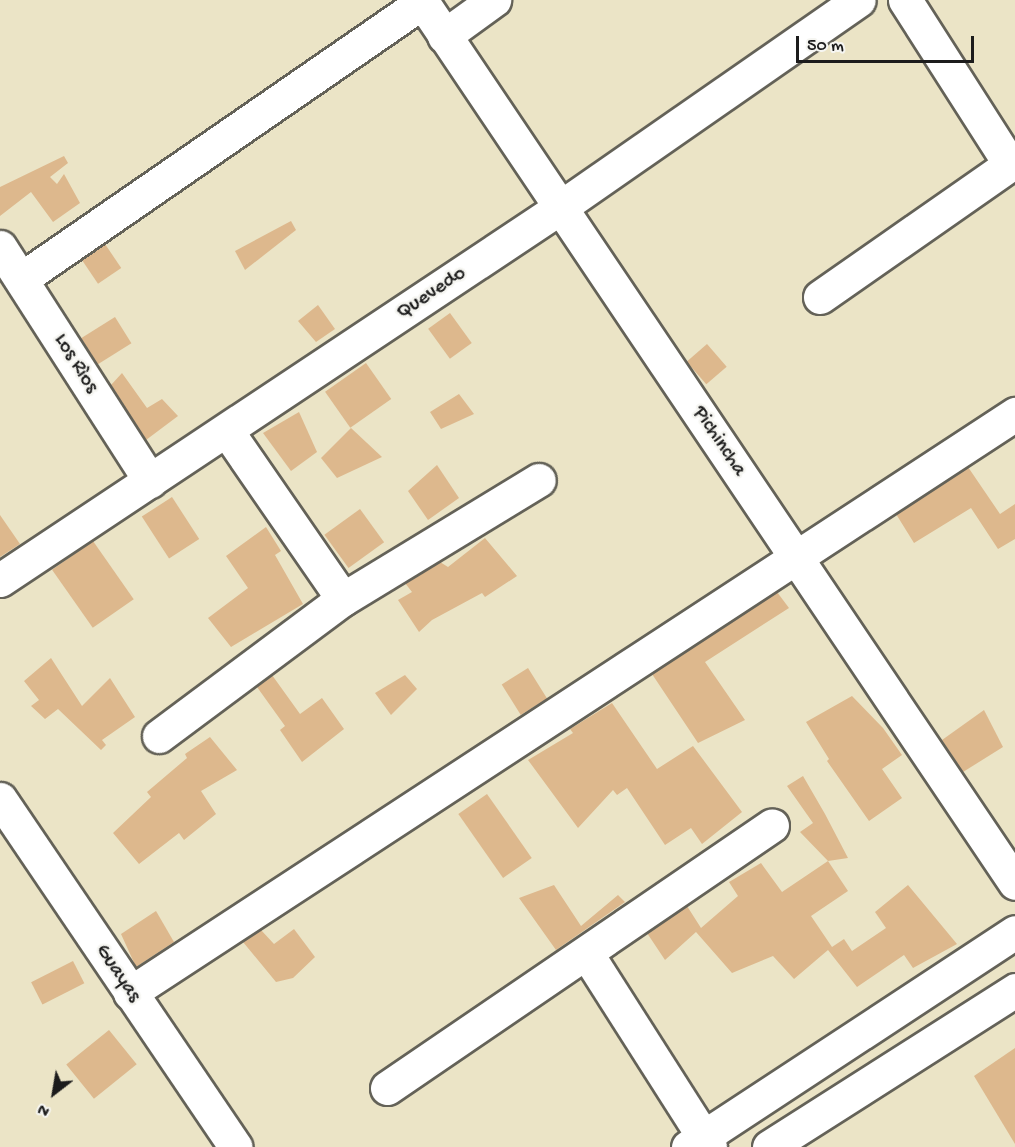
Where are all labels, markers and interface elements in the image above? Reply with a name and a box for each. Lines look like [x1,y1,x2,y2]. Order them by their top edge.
scale bar [799,24,978,62]
text: 50 m [807,36,844,57]
street label: Quevedo [393,262,471,326]
street label: Los Rìos [47,330,103,398]
street label: Pichincha [685,402,751,482]
street label: Guayas [89,940,145,1008]
north arrow [24,1063,84,1123]
text: N [35,1098,54,1120]

